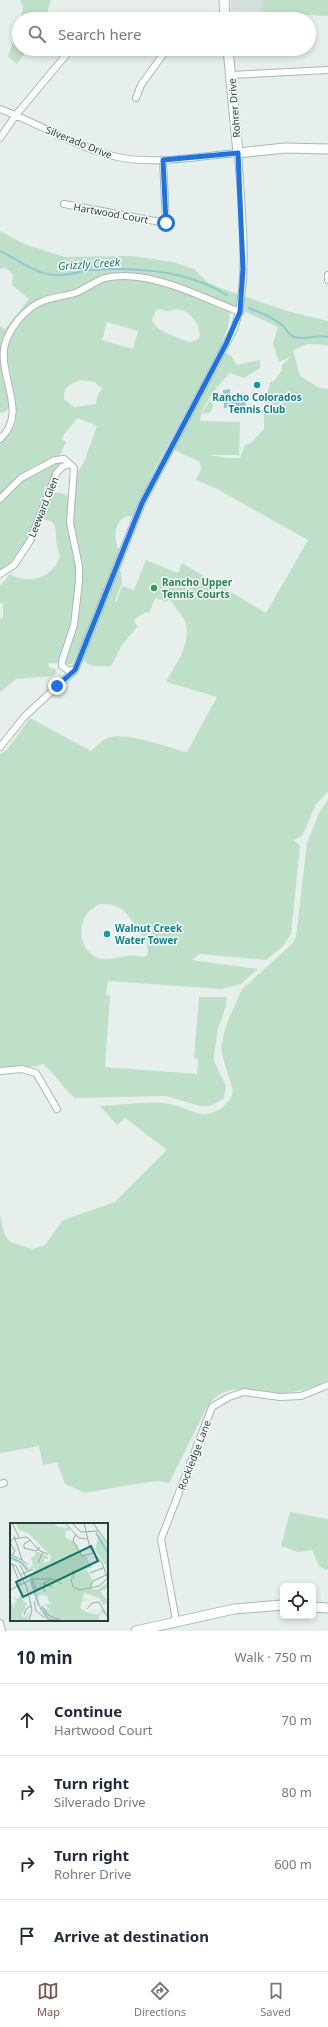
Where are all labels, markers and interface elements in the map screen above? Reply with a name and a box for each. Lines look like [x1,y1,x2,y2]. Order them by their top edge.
search box [12,12,316,56]
icon: search [26,23,48,45]
text: Search here [58,24,141,44]
street label: Rohrer Drive [224,77,244,138]
street label: Silverado Drive [44,122,115,162]
street label: Hartwood Court [72,200,150,227]
route start [157,214,175,232]
water label: Grizzly Creek [57,254,121,273]
marker: Rancho Colorados Tennis Club [252,380,262,390]
place label: Rancho Colorados Tennis Club [212,390,302,416]
street label: Leeward Glen [24,475,62,539]
place label: Rancho Upper Tennis Courts [162,575,233,601]
marker: Rancho Upper Tennis Courts [149,583,159,593]
route end [48,677,66,695]
place label: Walnut Creek Water Tower [115,921,183,947]
marker: Walnut Creek Water Tower [102,929,112,939]
street label: Rockledge Lane [174,1418,214,1492]
inset map [10,1523,108,1621]
map controls [280,1583,316,1619]
button: locate [280,1583,316,1619]
text: 10 min [16,1646,73,1669]
text: Walk · 750 m [234,1648,312,1666]
text: Continue [54,1701,122,1721]
icon: ahead [16,1709,38,1731]
text: 70 m [282,1711,312,1729]
text: Hartwood Court [54,1721,153,1739]
text: Turn right [54,1773,129,1793]
icon: right [16,1781,38,1803]
text: 80 m [282,1783,312,1801]
text: Silverado Drive [54,1793,146,1811]
text: Turn right [54,1845,129,1865]
icon: right [16,1853,38,1875]
text: 600 m [274,1855,312,1873]
text: Rohrer Drive [54,1865,131,1883]
icon: arrive [16,1925,38,1947]
text: Arrive at destination [54,1926,209,1946]
tab: Map [37,1980,60,2019]
tab: Directions [134,1980,186,2019]
tab: Saved [260,1980,291,2019]

